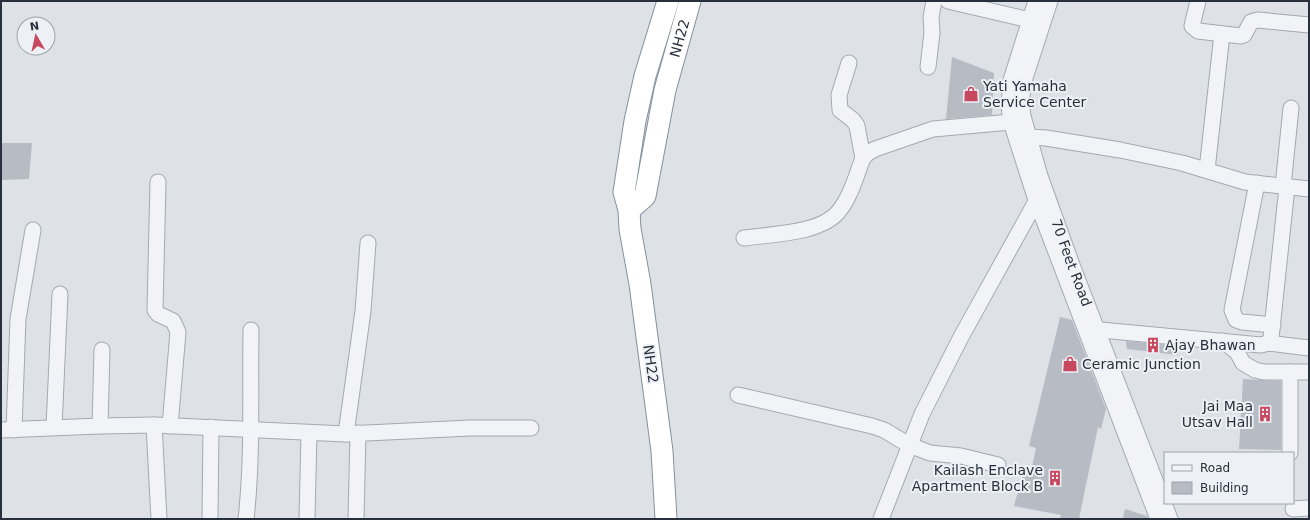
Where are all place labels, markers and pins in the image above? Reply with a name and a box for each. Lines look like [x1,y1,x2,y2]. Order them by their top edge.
place label: Yati Yamaha Service Center [982,78,1087,110]
shop icon: Yati Yamaha Service Center [962,85,980,103]
building icon: Ajay Bhawan [1144,336,1162,354]
place label: Ajay Bhawan [1165,337,1256,353]
shop icon: Ceramic Junction [1061,355,1079,373]
place label: Ceramic Junction [1082,356,1201,372]
place label: Jai Maa Utsav Hall [1182,398,1253,430]
building icon: Jai Maa Utsav Hall [1256,405,1274,423]
place label: Kailash Enclave Apartment Block B [912,462,1043,494]
building icon: Kailash Enclave Apartment Block B [1046,469,1064,487]

